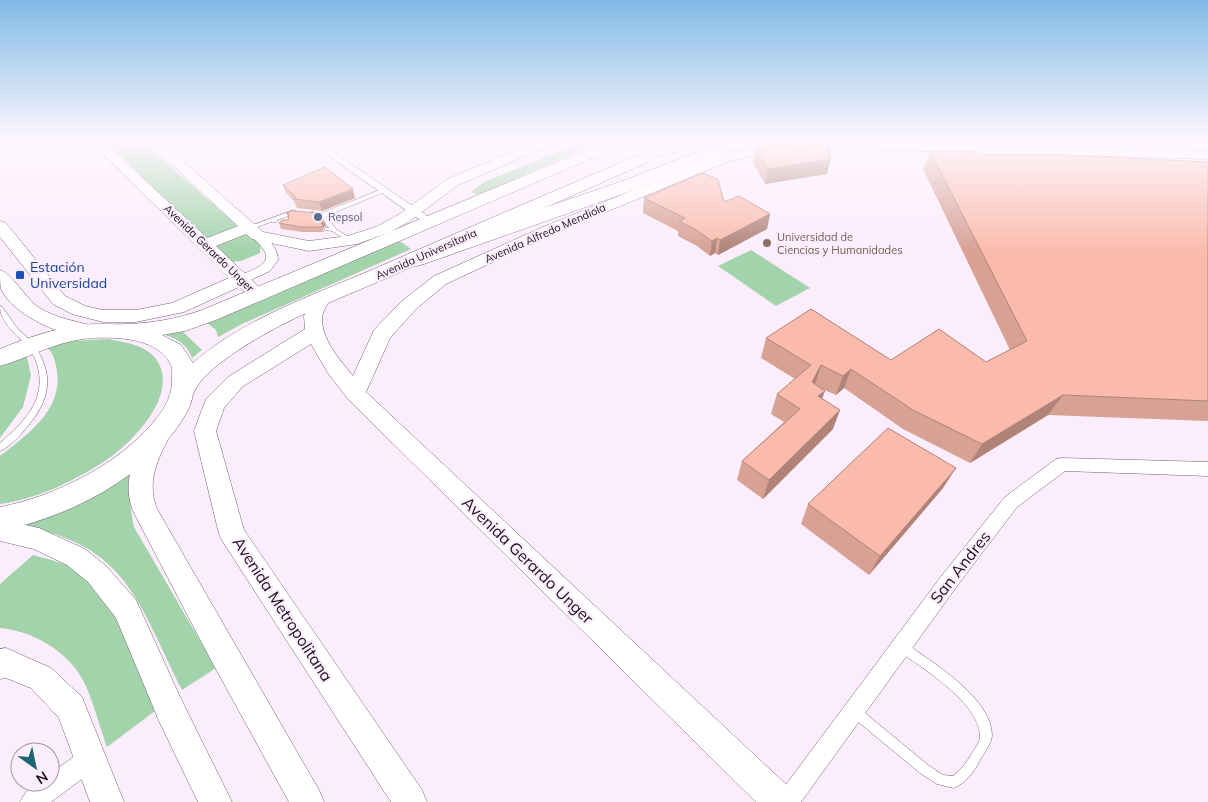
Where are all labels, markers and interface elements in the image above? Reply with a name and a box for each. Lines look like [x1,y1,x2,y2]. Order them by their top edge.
street label: Avenida Alfredo Mendiola [482,200,608,266]
street label: Avenida Gerardo Unger [161,201,257,295]
place label: Repsol [328,210,362,224]
marker: Repsol [312,211,324,223]
street label: Avenida Universitaria [373,225,479,283]
place label: Universidad de Ciencias y Humanidades [777,230,903,257]
marker: Universidad de Ciencias y Humanidades [761,237,773,249]
place label: Estación Universidad [30,258,107,292]
marker: Estación Universidad [14,269,26,281]
street label: Avenida Gerardo Unger [458,492,598,628]
street label: San Andres [926,527,994,607]
street label: Avenida Metropolitana [229,533,337,685]
north arrow [10,742,60,792]
text: N [33,767,51,788]

